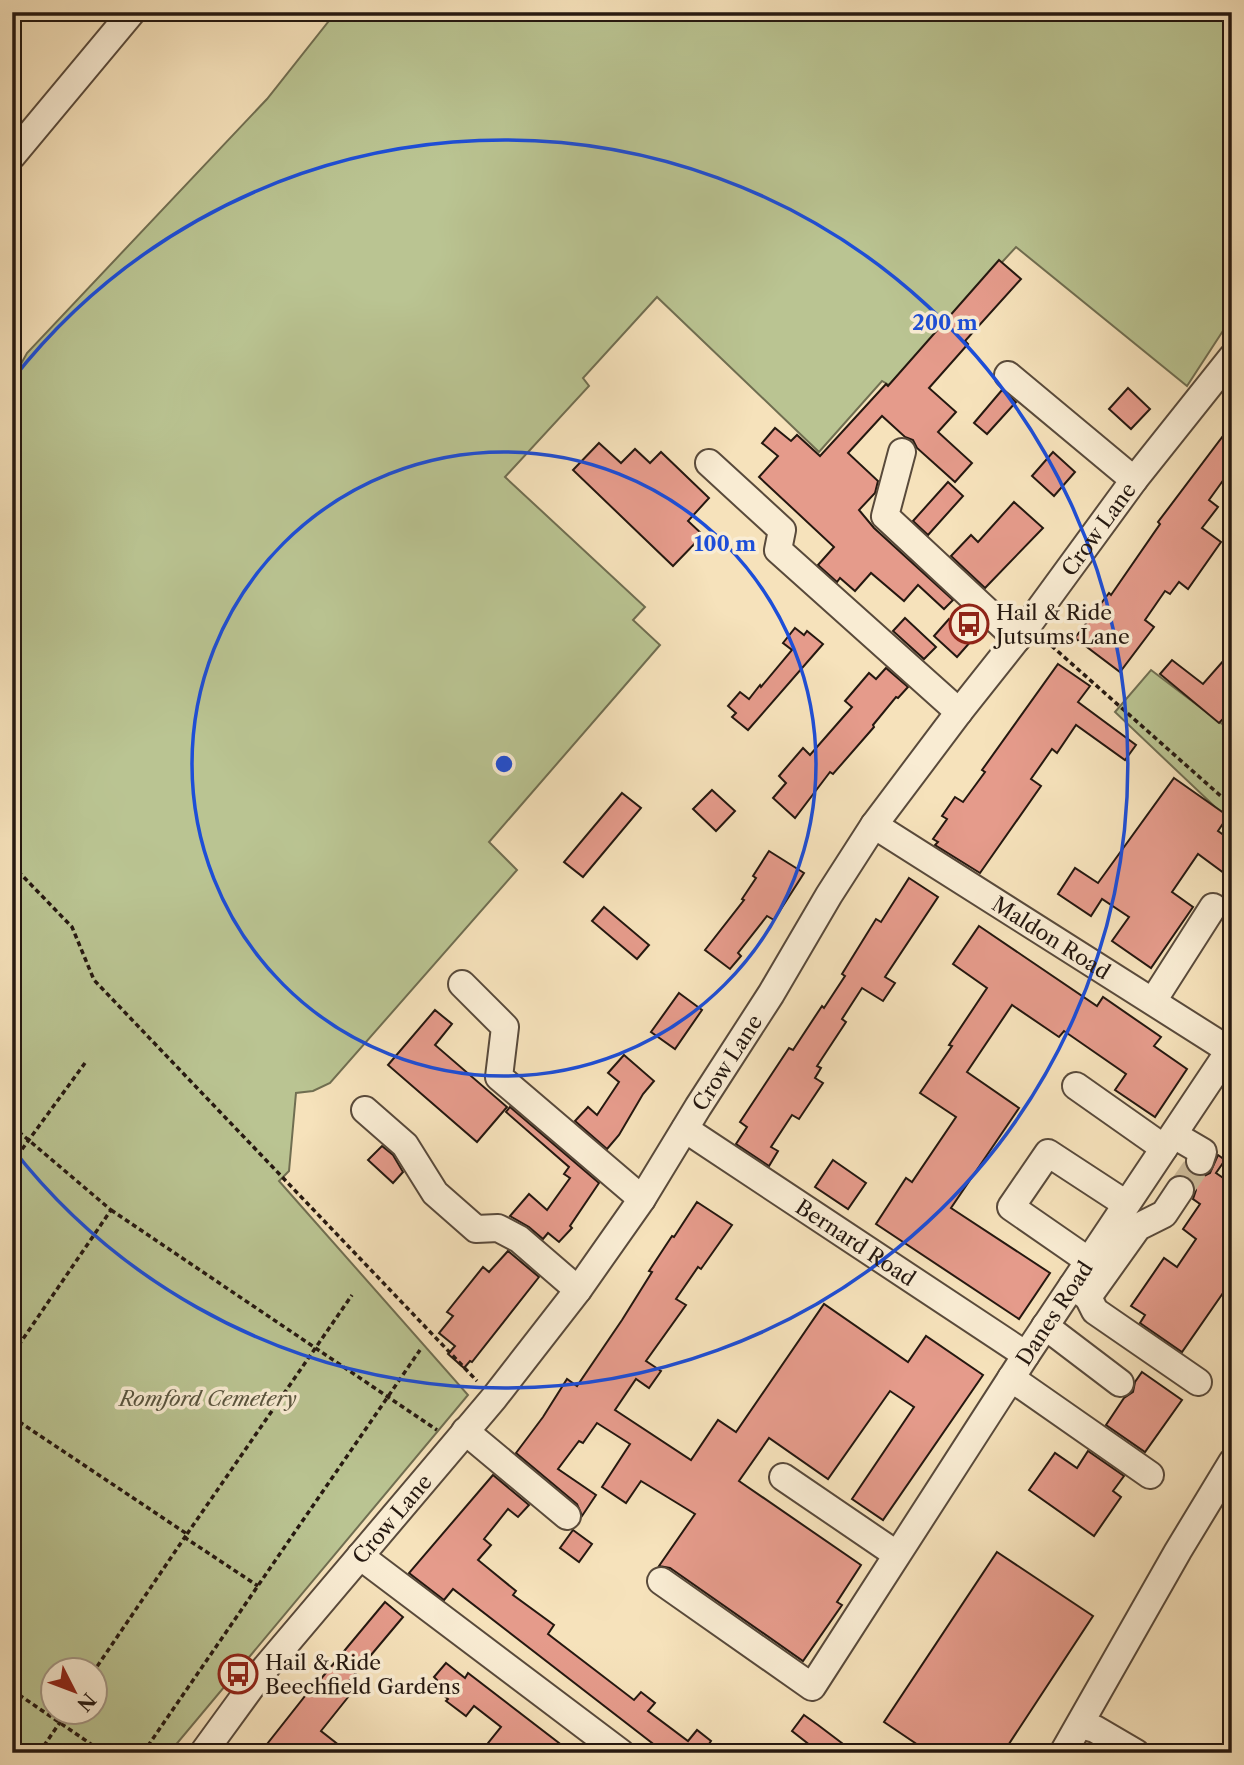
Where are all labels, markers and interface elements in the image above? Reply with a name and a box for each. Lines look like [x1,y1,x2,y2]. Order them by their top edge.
text: 200 m [912,310,978,335]
street label: Crow Lane [1056,477,1141,580]
text: 100 m [694,531,756,556]
place label: Hail & Ride Jutsums Lane [993,600,1130,649]
bus stop icon: Hail & Ride Jutsums Lane [948,603,990,645]
centre of rings [492,752,516,776]
street label: Maldon Road [988,891,1115,984]
street label: Crow Lane [687,1010,767,1115]
street label: Bernard Road [791,1194,921,1291]
street label: Danes Road [1010,1256,1098,1370]
park label: Romford Cemetery [117,1386,297,1411]
street label: Crow Lane [347,1469,437,1568]
place label: Hail & Ride Beechfield Gardens [265,1650,460,1699]
bus stop icon: Hail & Ride Beechfield Gardens [217,1653,259,1695]
north arrow [38,1656,108,1726]
text: N [72,1688,100,1716]

